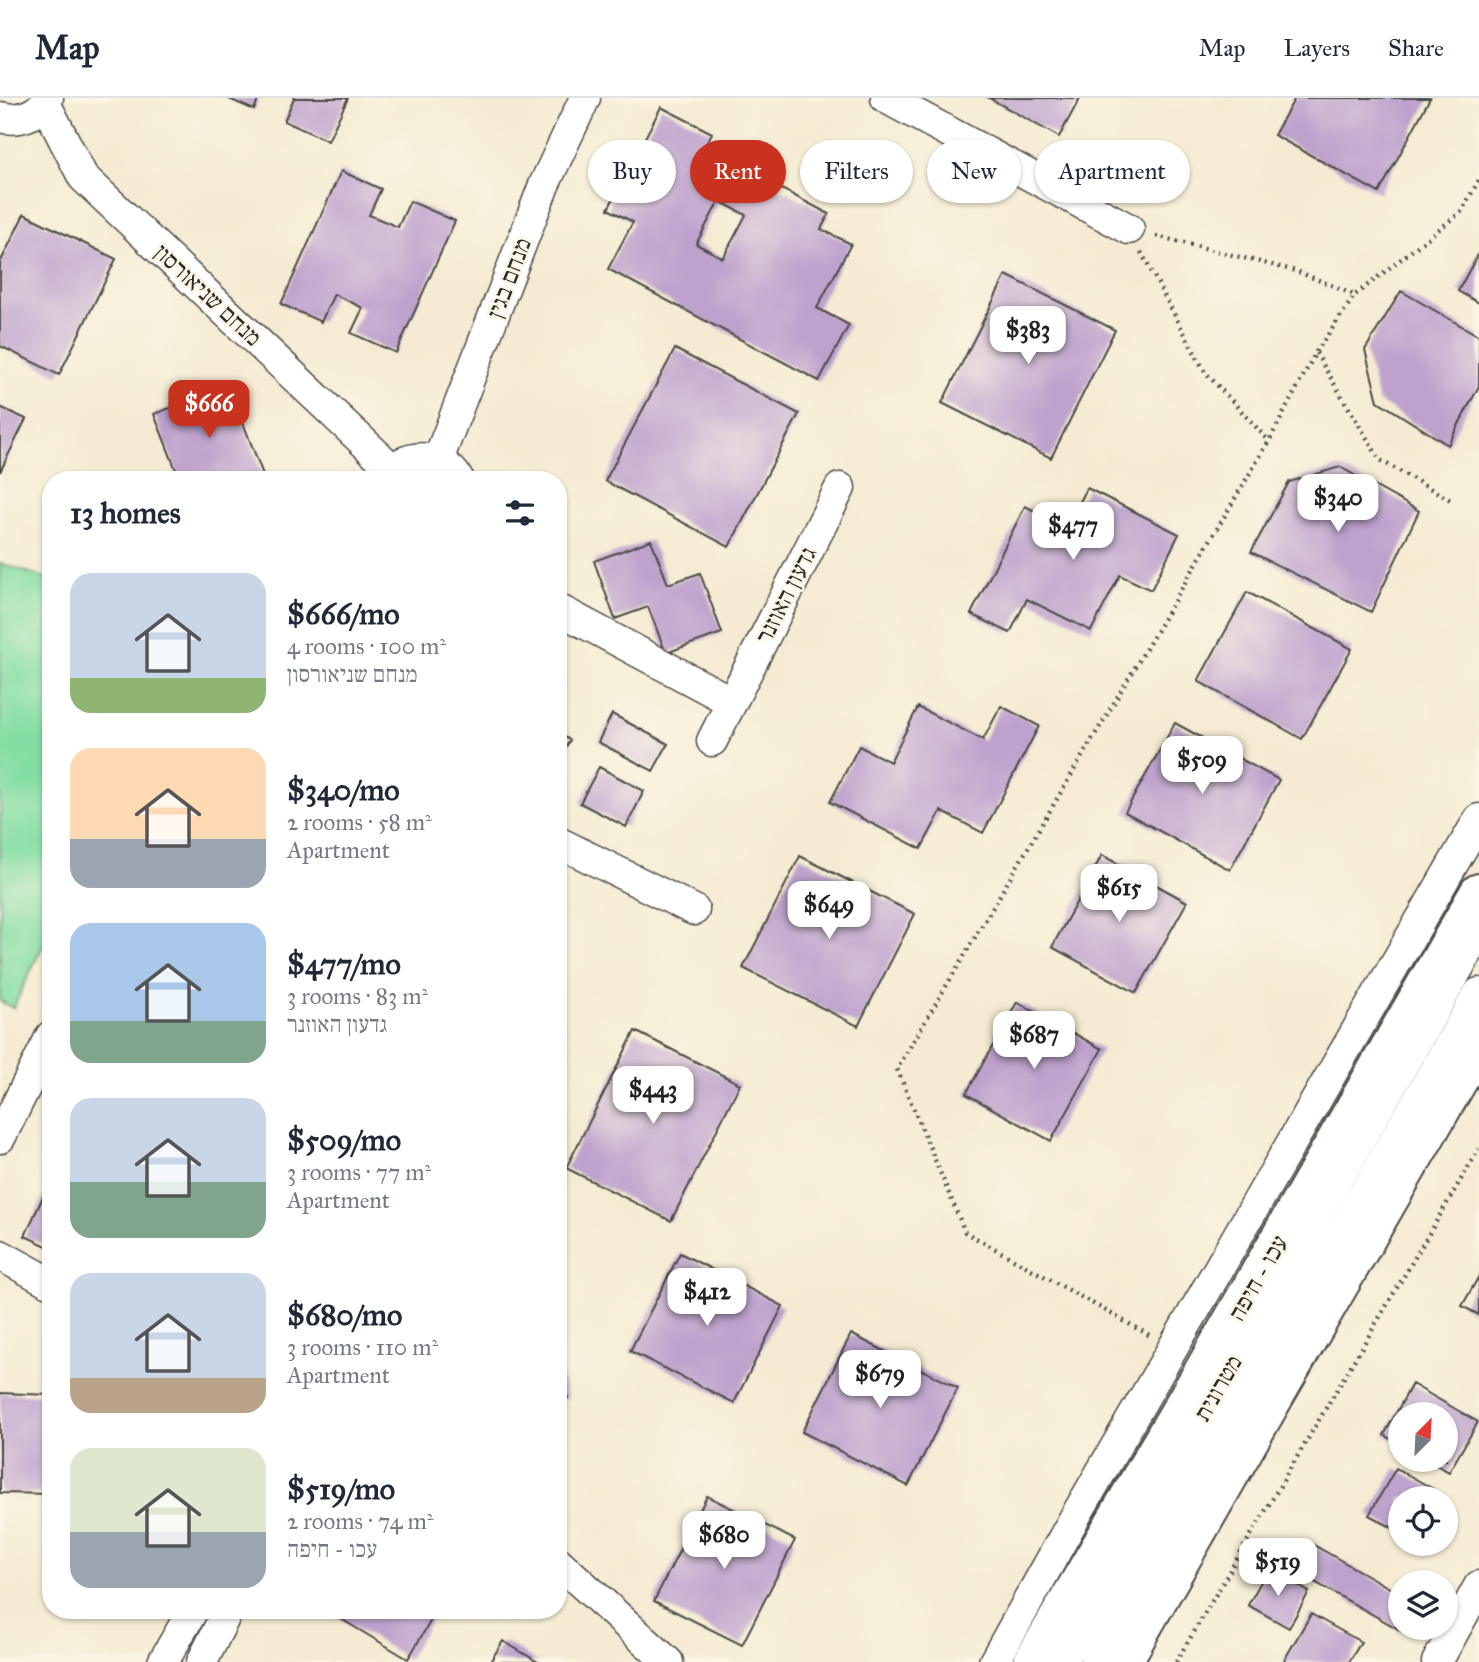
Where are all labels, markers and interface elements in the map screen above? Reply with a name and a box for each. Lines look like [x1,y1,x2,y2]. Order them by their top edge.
text: Map [35,28,99,68]
text: Map [1199,33,1246,63]
text: Layers [1284,33,1350,63]
text: Share [1388,33,1444,63]
chip: Buy [588,140,676,203]
chip: Rent [690,140,786,203]
chip: Filters [800,140,913,203]
chip: New [927,140,1021,203]
chip: Apartment [1035,140,1190,203]
street label: מנחם בגין [480,233,538,323]
street label: מנחם שניאורסון [148,238,268,352]
pin: $383 [987,306,1069,366]
text: $383 [1006,315,1050,343]
pin: $666 [168,380,250,440]
text: $666 [184,389,234,417]
pin: $340 [1297,474,1379,534]
text: $340 [1313,483,1363,511]
icon: filters [501,494,539,532]
text: 13 homes [70,495,181,531]
pin: $477 [1032,503,1114,562]
text: $477 [1048,511,1098,539]
street label: גדעון האוזנר [749,542,823,648]
text: $666/mo [287,596,400,632]
icon: home [126,601,210,685]
text: 4 rooms · 100 m² [287,632,446,660]
text: מנחם שניאורסון [287,660,418,688]
pin: $509 [1161,736,1243,796]
text: $509 [1177,745,1227,773]
text: $340/mo [287,772,400,808]
icon: home [126,776,210,860]
text: 2 rooms · 58 m² [287,808,432,836]
text: Apartment [287,836,390,864]
pin: $615 [1078,864,1160,924]
text: $615 [1096,873,1142,901]
pin: $649 [788,882,870,941]
text: $649 [804,890,854,918]
text: $477/mo [287,946,401,982]
icon: home [126,951,210,1035]
text: 3 rooms · 83 m² [287,982,428,1010]
text: גדעון האוזנר [287,1010,387,1038]
pin: $687 [993,1012,1075,1071]
text: $687 [1009,1020,1059,1048]
pin: $443 [612,1066,694,1126]
text: $443 [629,1075,677,1103]
text: $509/mo [287,1122,401,1158]
icon: home [126,1126,210,1210]
text: 3 rooms · 77 m² [287,1158,431,1186]
text: Apartment [287,1186,390,1214]
street label: עכו - חיפה [1221,1230,1295,1326]
pin: $412 [666,1268,748,1328]
text: $412 [683,1277,731,1305]
text: $680/mo [287,1297,402,1333]
icon: home [126,1301,210,1385]
text: 3 rooms · 110 m² [287,1333,438,1361]
pin: $679 [839,1350,921,1410]
street label: מטרונית [1187,1350,1249,1426]
text: $679 [855,1359,905,1387]
text: Apartment [287,1361,390,1389]
north arrow [1388,1402,1458,1472]
map controls [1388,1402,1458,1640]
text: $519/mo [287,1471,395,1507]
icon: home [126,1476,210,1560]
button: locate [1388,1486,1458,1556]
text: 2 rooms · 74 m² [287,1507,433,1535]
pin: $680 [683,1512,765,1571]
text: $680 [698,1520,750,1548]
text: עכו - חיפה [287,1535,377,1563]
pin: $519 [1237,1538,1319,1598]
text: $519 [1255,1547,1301,1575]
button: layers [1388,1570,1458,1640]

